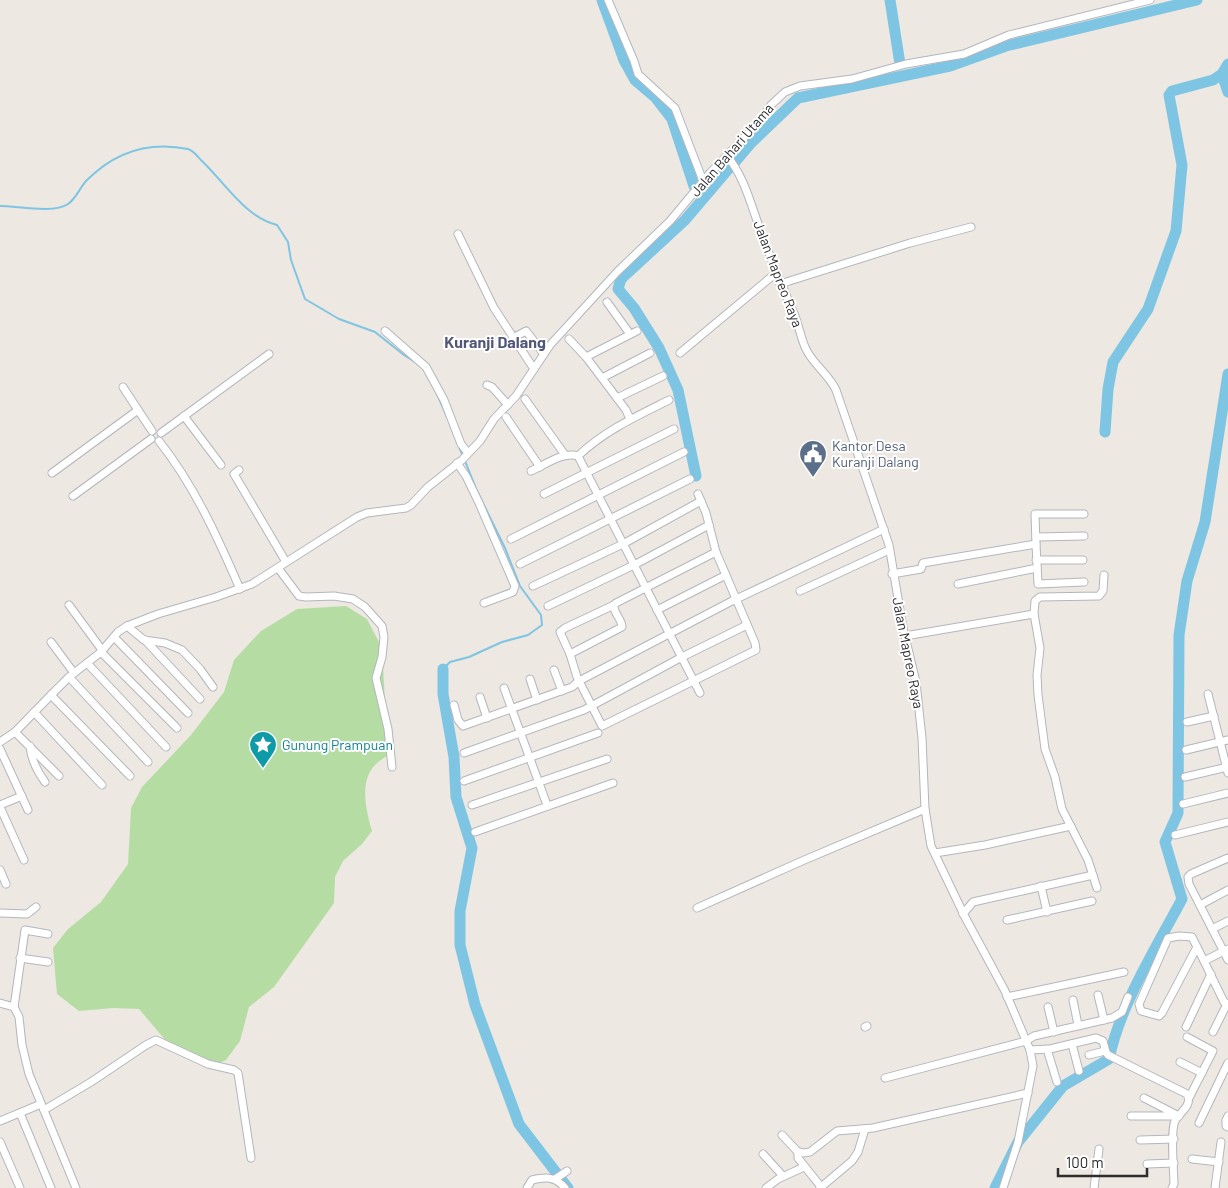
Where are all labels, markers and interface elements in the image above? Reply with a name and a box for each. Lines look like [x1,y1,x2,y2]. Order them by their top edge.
street label: Jalan Bahari Utama [686,100,777,200]
street label: Jalan Mapreo Raya [750,218,807,330]
district label: Kuranji Dalang [444,332,546,351]
place label: Kantor Desa Kuranji Dalang [832,437,919,470]
public building icon: Kantor Desa Kuranji Dalang [798,439,828,478]
street label: Jalan Mapreo Raya [889,596,928,710]
place icon: Gunung Prampuan [248,730,278,769]
place label: Gunung Prampuan [282,736,393,753]
scale bar [1058,1146,1147,1178]
text: 100 m [1066,1153,1104,1171]

